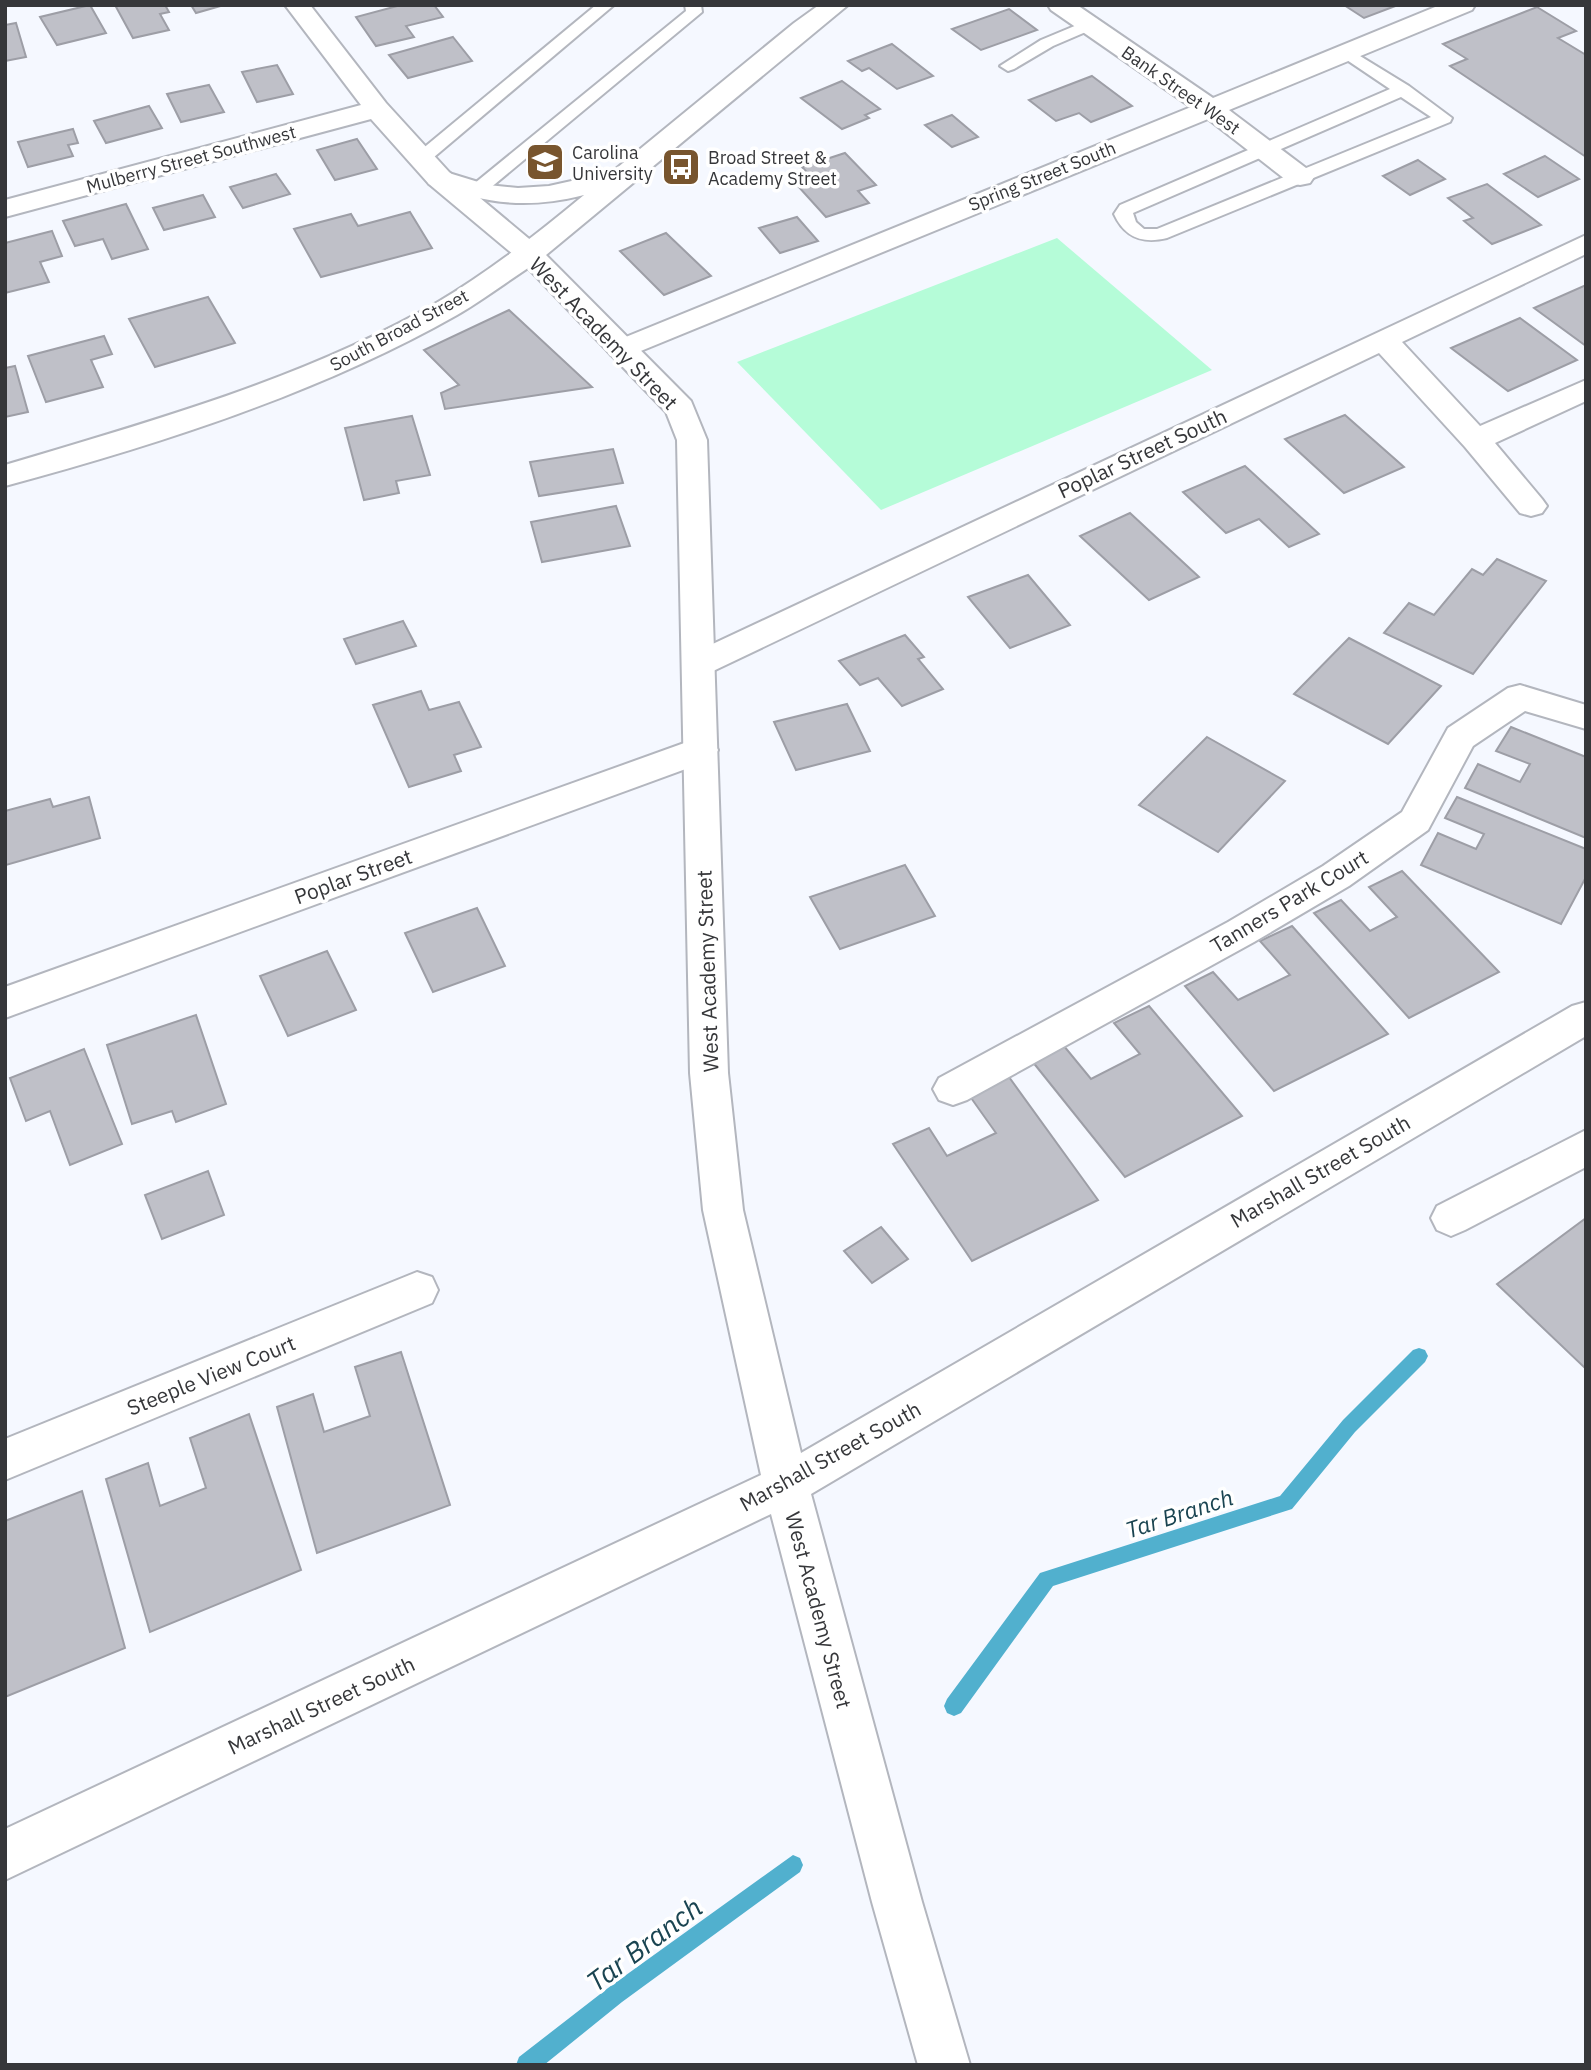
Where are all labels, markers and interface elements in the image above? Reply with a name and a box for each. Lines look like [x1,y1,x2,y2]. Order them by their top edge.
street label: Bank Street West [1117,41,1245,139]
street label: Mulberry Street Southwest [84,120,298,198]
street label: Spring Street South [965,136,1119,216]
school or university icon: Carolina University [524,141,566,183]
place label: Carolina University [572,141,653,185]
bus stop icon: Broad Street & Academy Street [660,146,702,188]
place label: Broad Street & Academy Street [708,146,837,190]
street label: West Academy Street [524,250,684,416]
street label: South Broad Street [326,284,472,376]
street label: Poplar Street South [1053,402,1231,504]
street label: Poplar Street [290,842,416,910]
street label: Tanners Park Court [1205,843,1373,959]
street label: West Academy Street [689,869,725,1073]
street label: Marshall Street South [1225,1108,1415,1234]
street label: Steeple View Court [123,1328,299,1422]
street label: Marshall Street South [734,1394,926,1518]
water label: Tar Branch [1121,1481,1237,1545]
street label: West Academy Street [779,1509,859,1711]
street label: Marshall Street South [223,1649,419,1761]
water label: Tar Branch [579,1888,709,2000]

